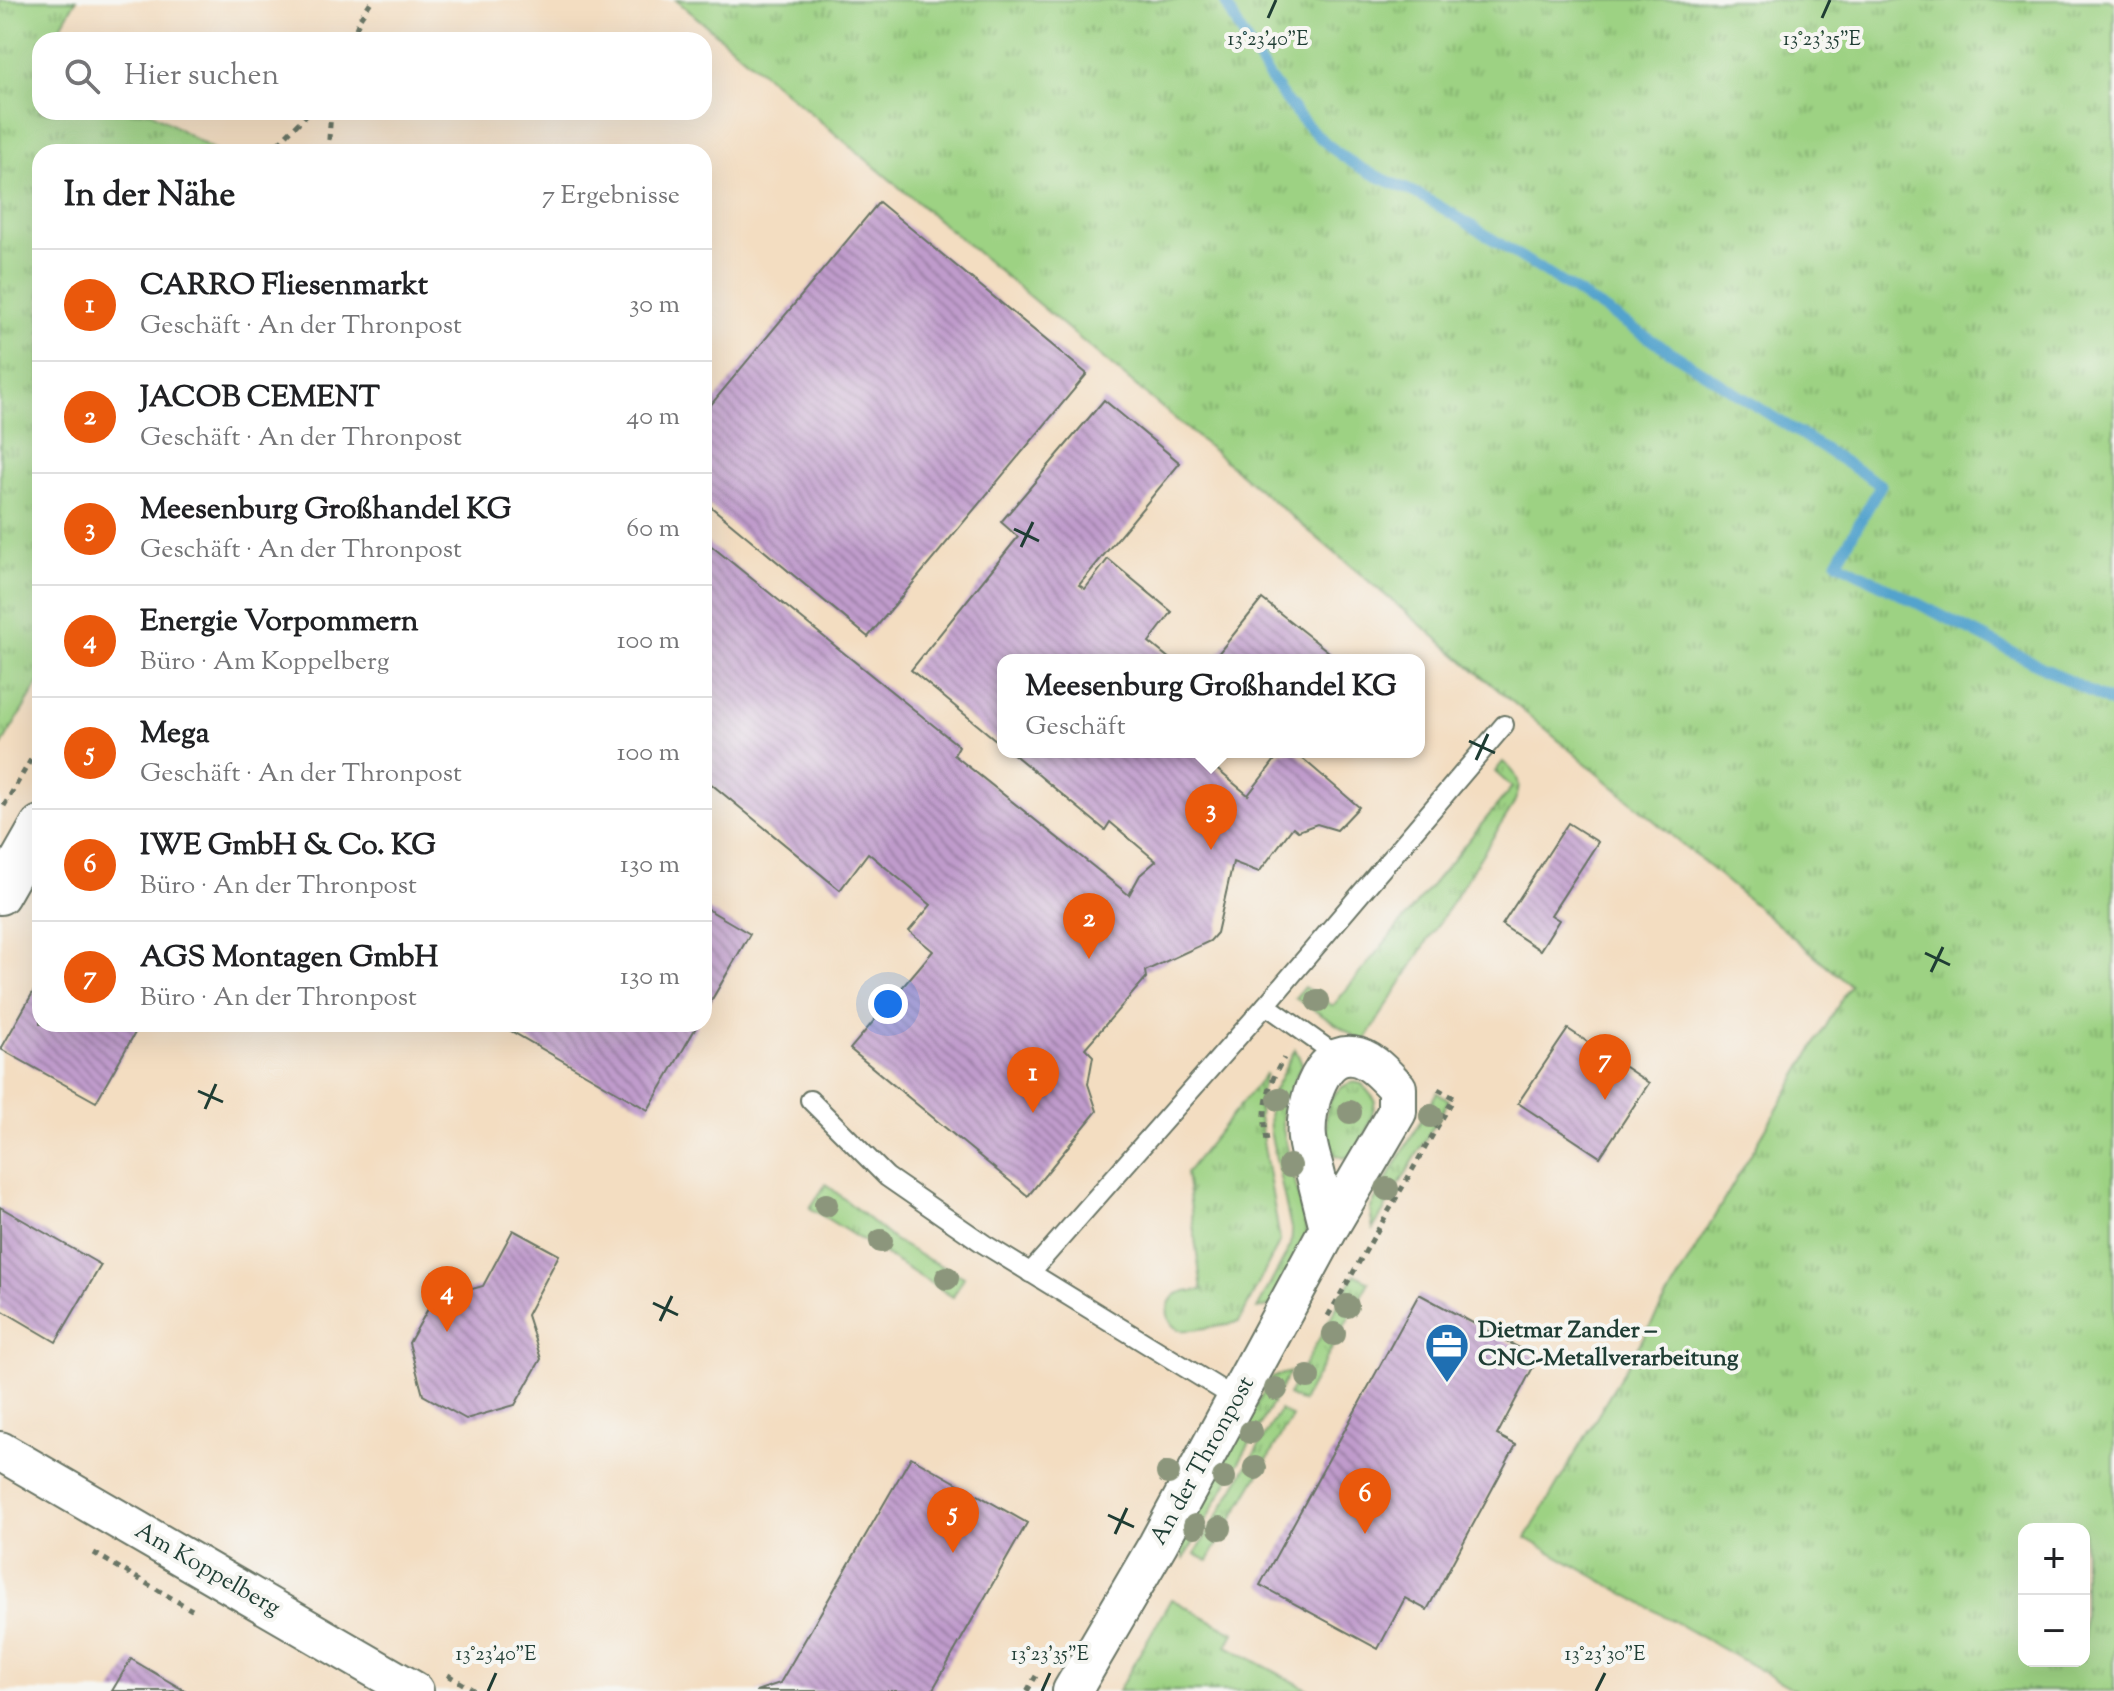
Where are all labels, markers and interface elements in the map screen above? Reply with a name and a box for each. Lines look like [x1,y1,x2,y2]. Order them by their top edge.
text: 13°23'40"E [1228,26,1308,55]
text: 13°23'35"E [1783,26,1861,55]
search box [32,32,712,120]
icon: search [60,54,104,98]
text: Hier suchen [124,55,279,98]
text: In der Nähe [64,172,235,221]
text: 7 Ergebnisse [542,178,680,215]
text: CARRO Fliesenmarkt [140,265,428,308]
text: 1 [86,287,94,324]
text: 30 m [629,287,680,324]
text: Geschäft · An der Thronpost [140,308,462,345]
text: JACOB CEMENT [140,377,380,420]
text: 2 [84,399,96,436]
text: 40 m [626,399,680,436]
text: Geschäft · An der Thronpost [140,420,462,457]
text: Meesenburg Großhandel KG [140,489,511,532]
text: 3 [85,511,95,548]
text: 60 m [626,511,680,548]
text: Geschäft · An der Thronpost [140,532,462,569]
text: Energie Vorpommern [140,601,418,644]
text: 4 [83,623,97,660]
text: 100 m [617,623,680,660]
text: Büro · Am Koppelberg [140,644,390,681]
popup [997,654,1425,758]
text: Meesenburg Großhandel KG [1025,666,1397,709]
text: Geschäft [1025,709,1126,746]
text: Mega [140,713,210,756]
text: 5 [86,735,94,772]
text: 100 m [617,735,680,772]
text: Geschäft · An der Thronpost [140,756,462,793]
pin: 3 [1185,784,1237,850]
text: IWE GmbH & Co. KG [140,825,436,868]
text: 6 [84,847,96,884]
text: 130 m [620,847,680,884]
text: Büro · An der Thronpost [140,868,417,905]
pin: 2 [1063,893,1115,959]
text: AGS Montagen GmbH [140,937,438,980]
text: 7 [83,959,97,996]
text: 130 m [620,959,680,996]
text: Büro · An der Thronpost [140,980,417,1017]
your location [868,984,908,1024]
pin: 7 [1579,1034,1631,1100]
pin: 1 [1007,1047,1059,1113]
pin: 4 [421,1266,473,1332]
place label: Dietmar Zander – CNC-Metallverarbeitung [1478,1314,1739,1376]
office icon: Dietmar Zander – CNC-Metallverarbeitung [1423,1321,1471,1384]
street label: An der Thronpost [1142,1370,1264,1552]
pin: 6 [1339,1468,1391,1534]
pin: 5 [927,1487,979,1553]
street label: Am Koppelberg [128,1515,286,1626]
map controls [2018,1523,2090,1667]
button: + [2018,1523,2090,1595]
button: − [2018,1595,2090,1667]
text: 13°23'40"E [456,1641,536,1670]
text: 13°23'35"E [1011,1641,1089,1670]
text: 13°23'30"E [1565,1641,1645,1670]

